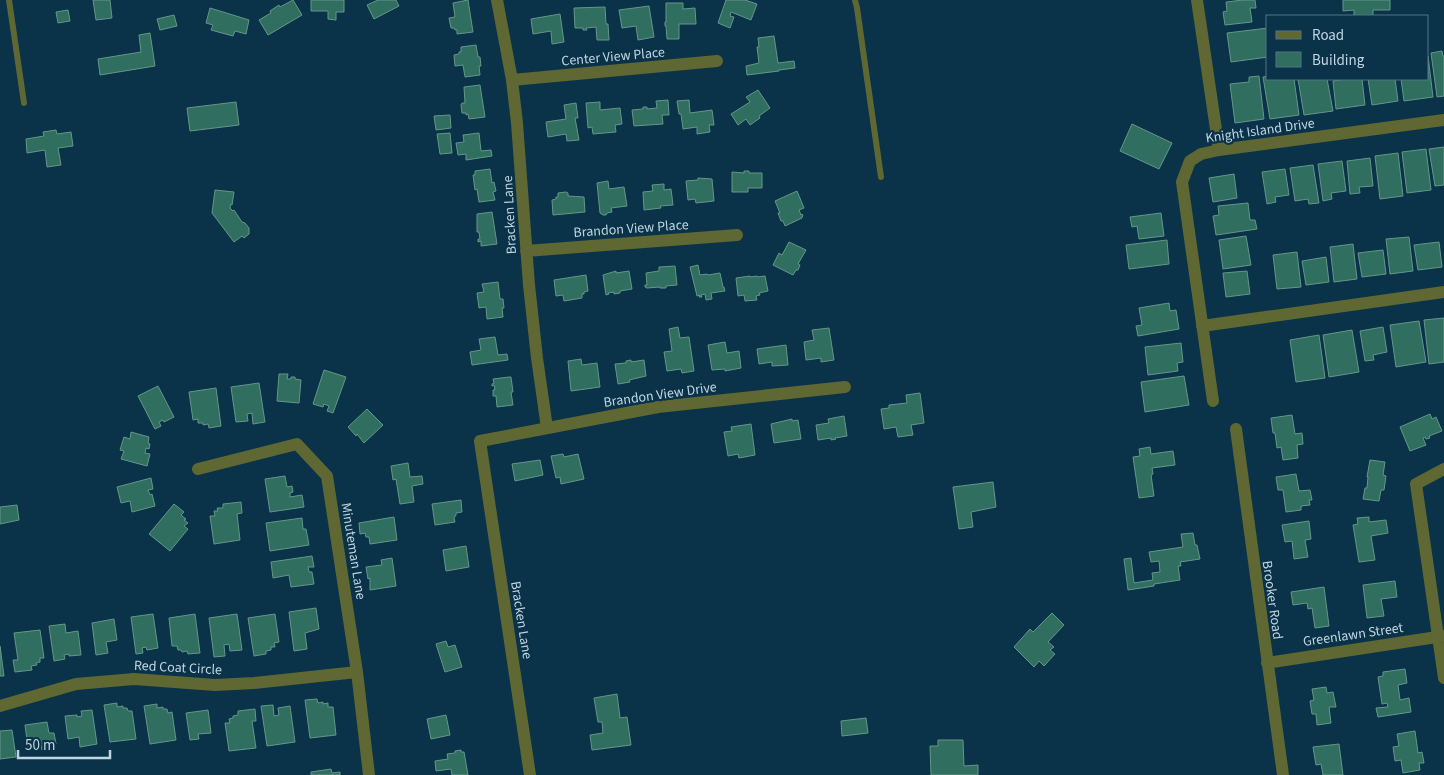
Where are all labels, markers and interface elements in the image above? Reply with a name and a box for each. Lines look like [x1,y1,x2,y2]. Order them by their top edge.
legend [1266,15,1429,80]
text: Road [1312,25,1344,46]
street label: Center View Place [560,43,666,71]
text: Building [1312,50,1365,71]
street label: Knight Island Drive [1204,113,1316,149]
street label: Bracken Lane [498,175,522,255]
street label: Brandon View Place [573,215,689,243]
street label: Brandon View Drive [602,377,718,413]
street label: Minuteman Lane [335,501,371,601]
street label: Brooker Road [1257,559,1287,641]
street label: Bracken Lane [505,580,537,661]
street label: Greenlawn Street [1302,618,1405,652]
street label: Red Coat Circle [133,656,223,680]
scale bar [18,728,110,760]
text: 50 m [25,735,55,756]

